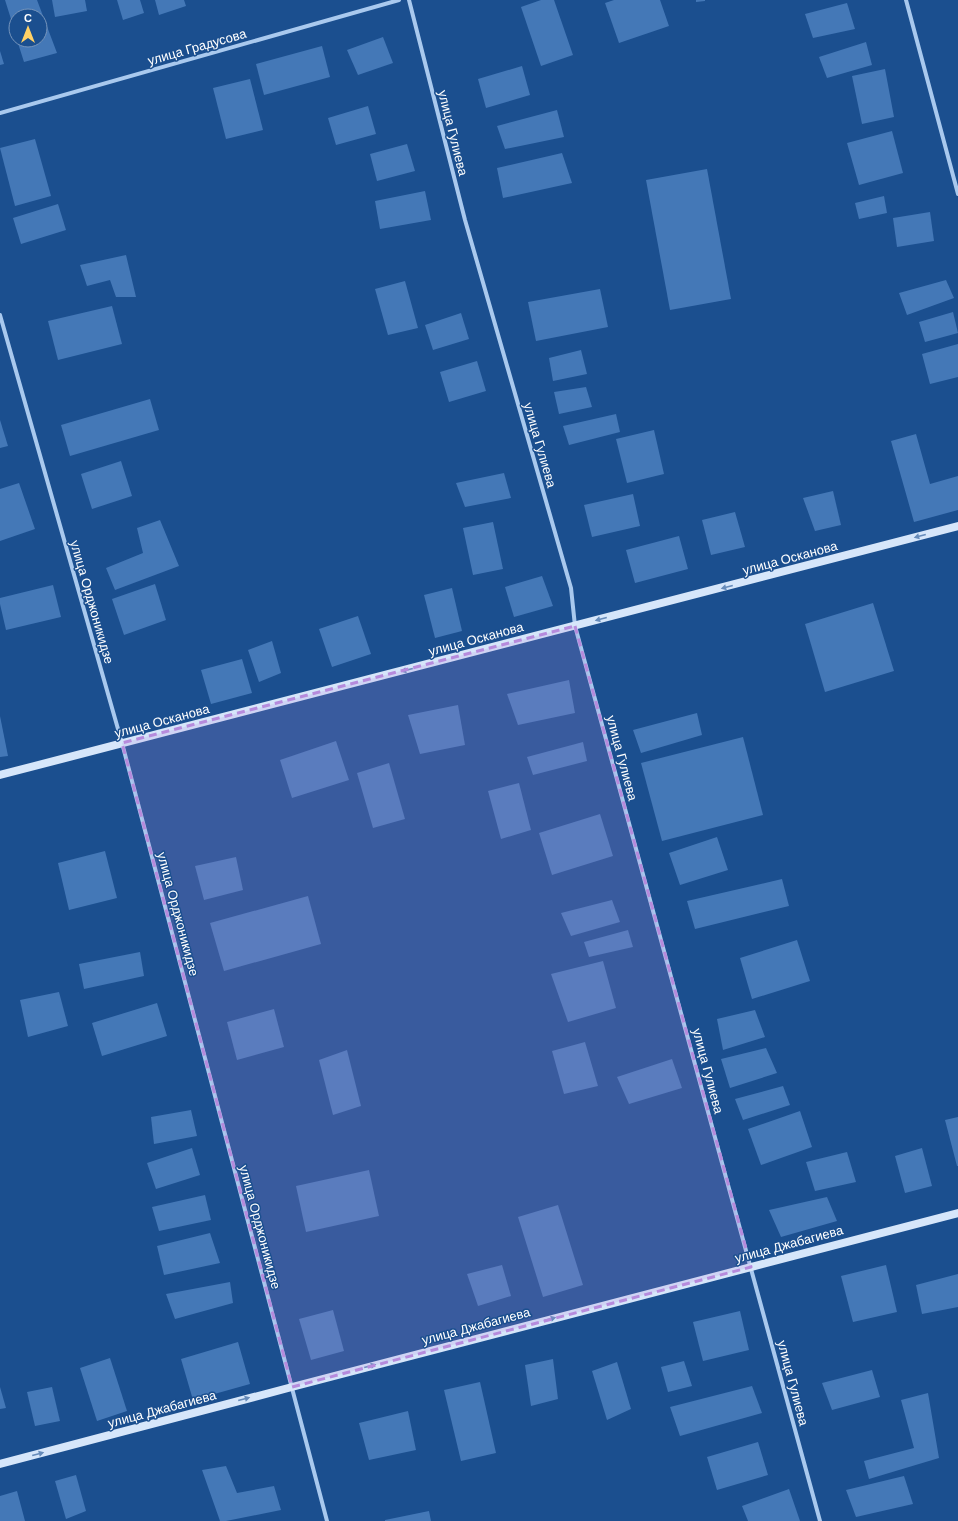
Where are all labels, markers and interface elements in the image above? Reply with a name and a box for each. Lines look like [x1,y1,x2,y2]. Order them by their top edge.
north arrow [8,8,48,48]
text: С [24,11,32,25]
street label: улица Градусова [146,25,249,69]
street label: улица Гулиева [434,88,472,178]
street label: улица Гулиева [520,401,560,490]
one-way arrow [914,533,926,539]
street label: улица Осканова [741,537,840,579]
street label: улица Орджоникидзе [66,538,118,666]
one-way arrow [720,584,733,590]
one-way arrow [595,617,607,623]
street label: улица Осканова [427,618,526,660]
one-way arrow [401,667,414,673]
street label: улица Осканова [113,700,212,742]
street label: улица Гулиева [602,713,642,803]
street label: улица Орджоникидзе [153,850,203,978]
street label: улица Гулиева [688,1026,728,1116]
street label: улица Орджоникидзе [235,1163,285,1291]
street label: улица Джабагиева [733,1221,846,1267]
street label: улица Джабагиева [420,1303,533,1349]
one-way arrow [544,1316,556,1322]
street label: улица Гулиева [773,1338,813,1428]
one-way arrow [364,1363,376,1369]
street label: улица Джабагиева [106,1386,219,1432]
one-way arrow [239,1396,251,1402]
one-way arrow [31,1451,44,1457]

